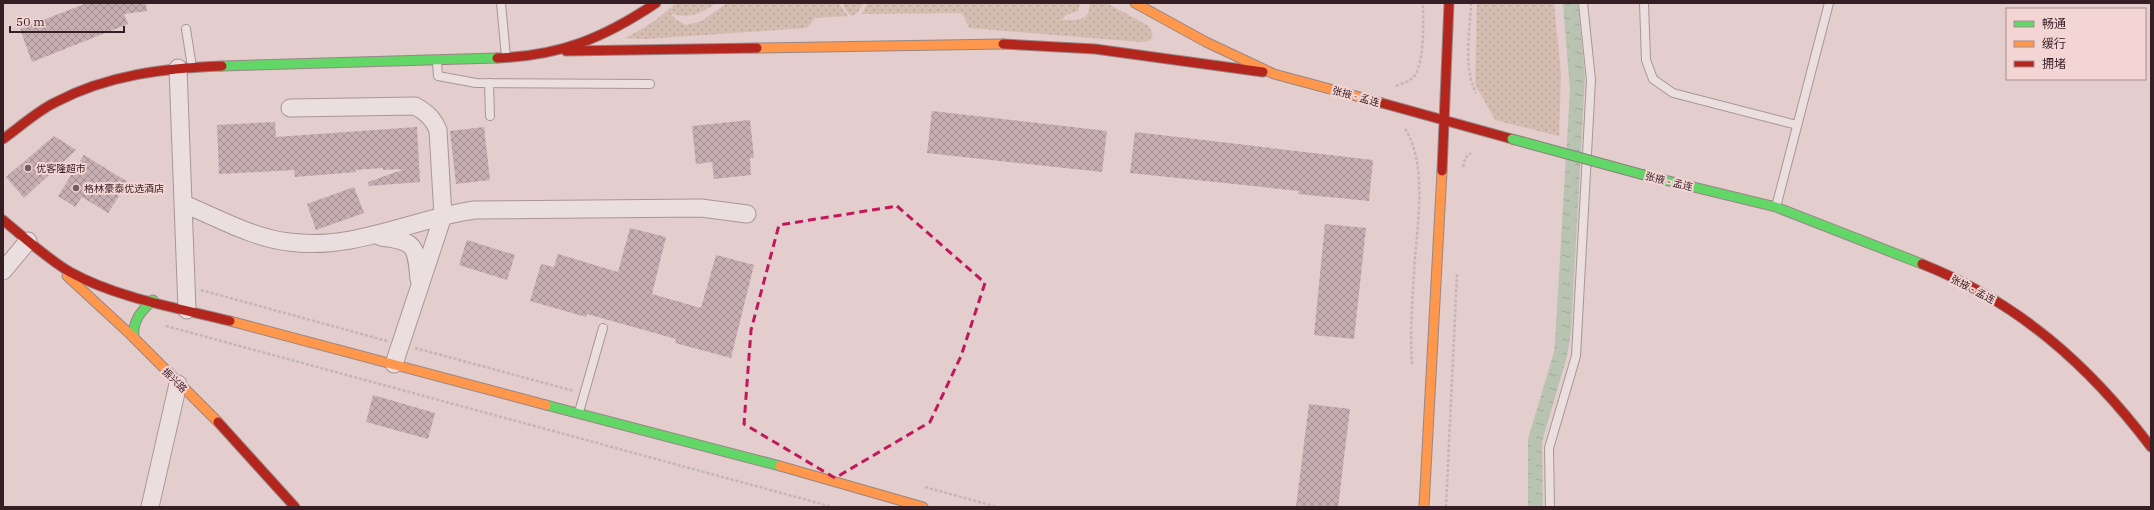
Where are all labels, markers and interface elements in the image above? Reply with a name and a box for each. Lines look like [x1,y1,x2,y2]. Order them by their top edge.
scale bar [10,8,124,34]
legend [2006,8,2146,80]
text: 50 m [16,14,45,29]
text: 畅通 [2042,16,2066,31]
text: 缓行 [2042,36,2066,51]
text: 拥堵 [2042,56,2066,71]
street label: 张掖 - 孟连 [1331,84,1381,109]
place label: 优客隆超市 [36,162,86,175]
marker: 优客隆超市 [23,163,33,173]
street label: 张掖 - 孟连 [1644,169,1694,194]
place label: 格林豪泰优选酒店 [84,182,164,195]
marker: 格林豪泰优选酒店 [71,183,81,193]
street label: 张掖 - 孟连 [1948,272,1997,307]
street label: 振兴路 [159,365,190,396]

